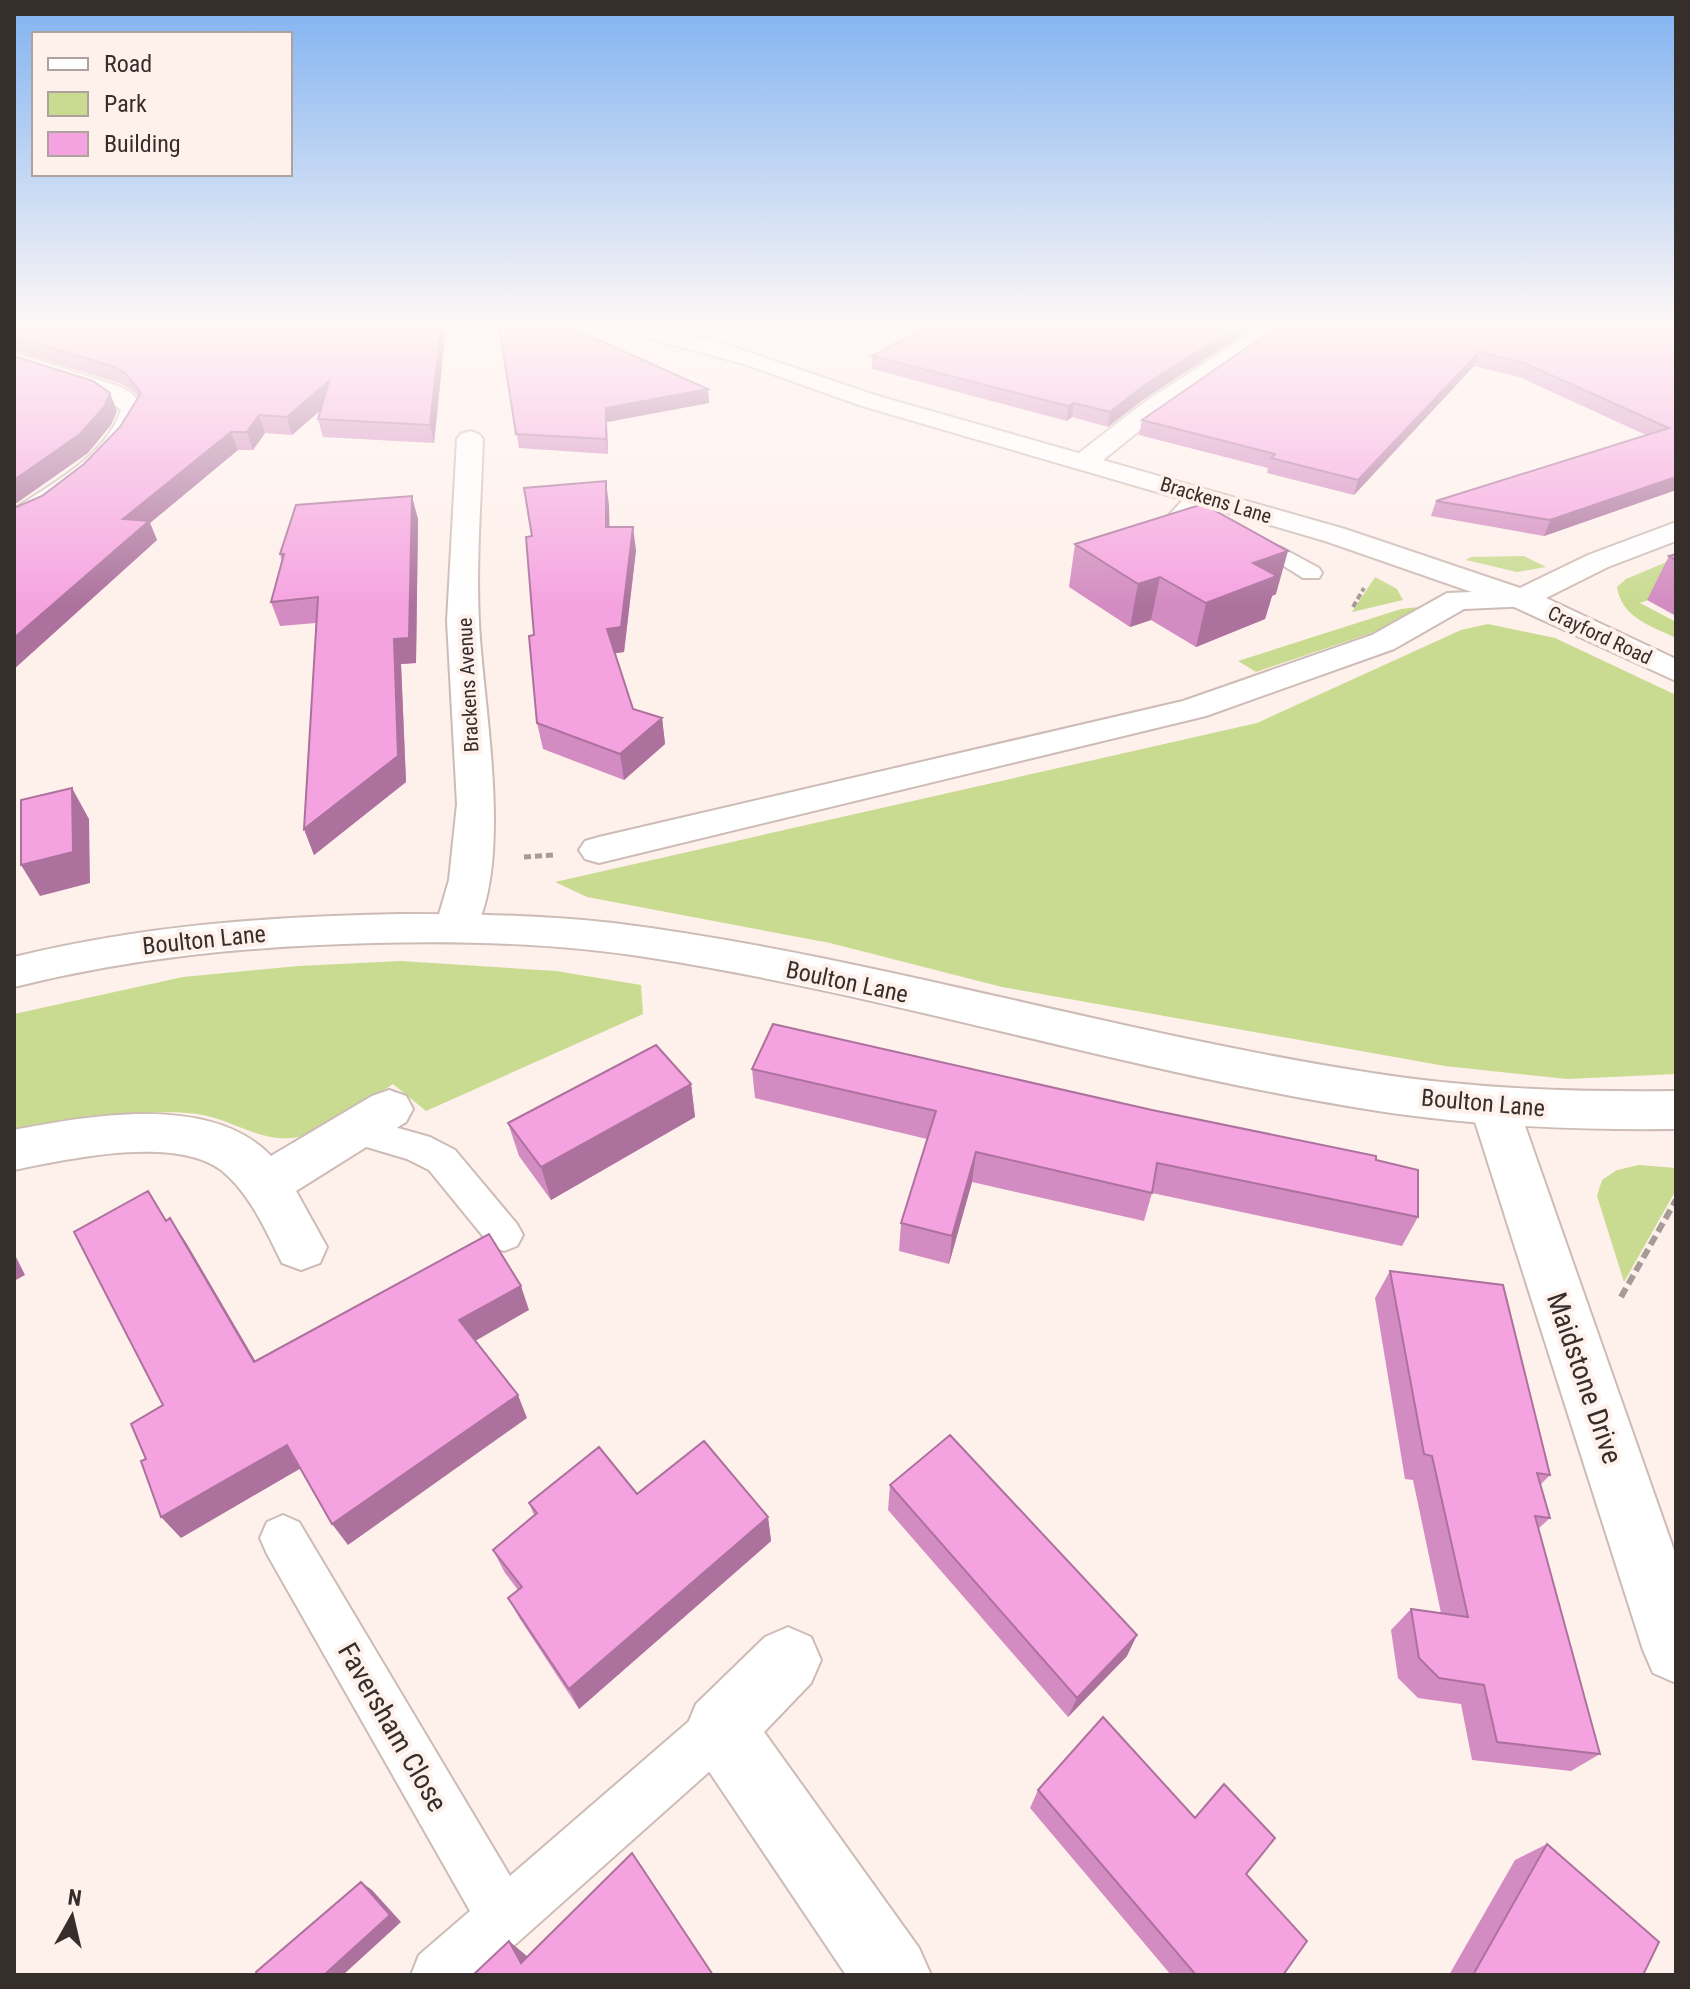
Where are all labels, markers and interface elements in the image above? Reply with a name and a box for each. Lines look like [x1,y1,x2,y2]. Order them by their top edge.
legend [32,32,292,176]
text: Road [104,50,152,78]
text: Park [104,90,147,118]
text: Building [104,130,181,158]
street label: Brackens Lane [1157,472,1275,528]
street label: Crayford Road [1544,600,1656,670]
street label: Brackens Avenue [452,617,484,753]
street label: Boulton Lane [141,920,267,960]
street label: Boulton Lane [783,955,911,1009]
street label: Boulton Lane [1420,1084,1546,1122]
street label: Maidstone Drive [1540,1288,1629,1468]
street label: Faversham Close [331,1637,454,1817]
north arrow [32,1877,112,1957]
text: N [66,1884,83,1911]

